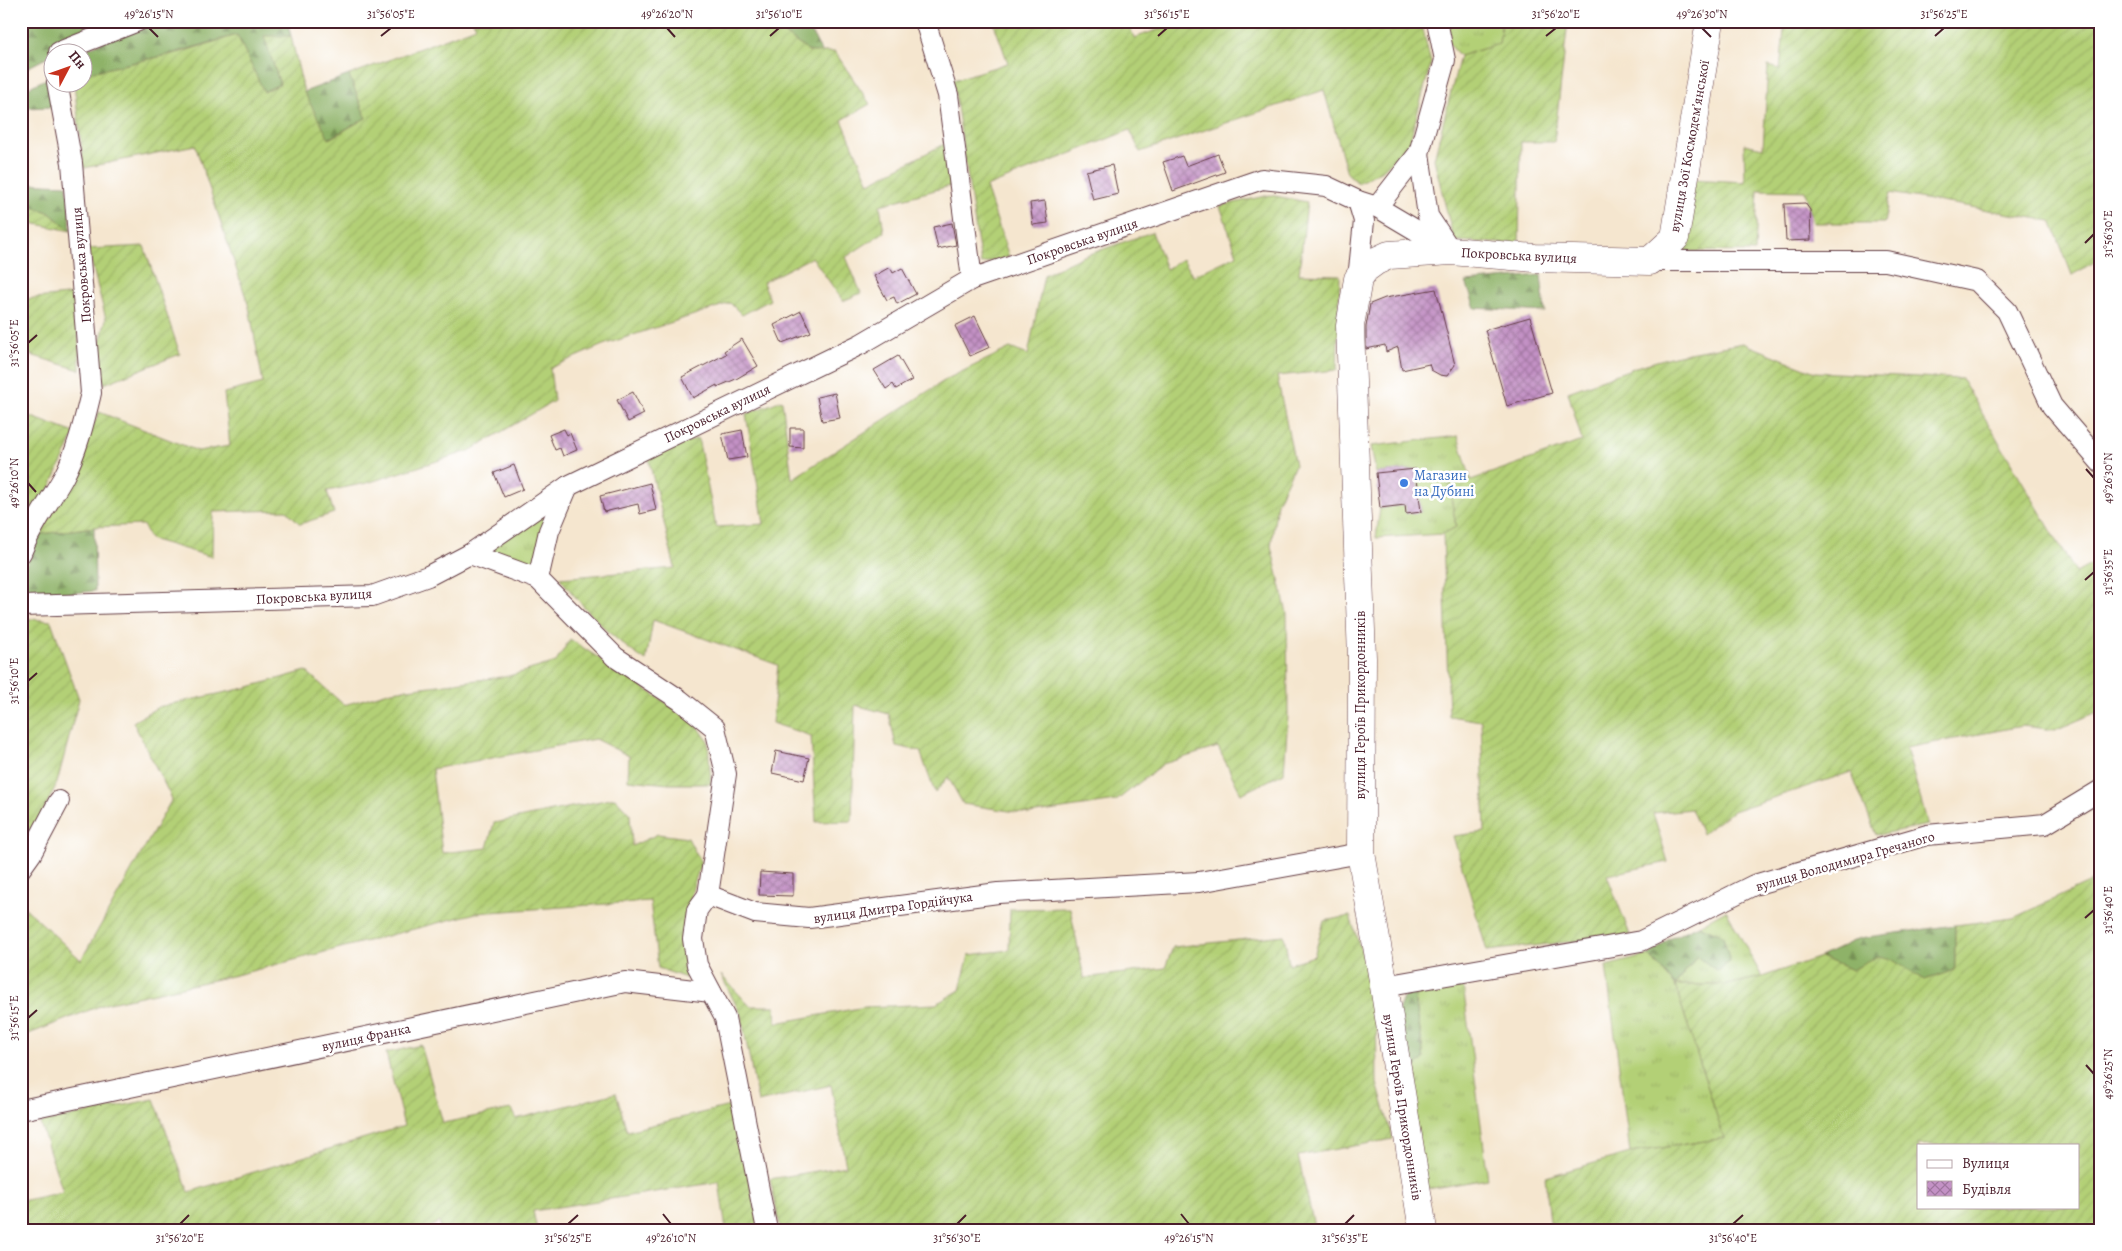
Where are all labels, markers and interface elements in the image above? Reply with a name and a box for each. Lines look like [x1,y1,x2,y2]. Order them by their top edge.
text: 49°26'15"N [124,6,174,22]
text: 31°56'05"E [367,6,415,22]
text: 49°26'20"N [641,6,693,22]
text: 31°56'10"E [756,6,802,22]
text: 31°56'15"E [1144,6,1190,22]
text: 31°56'20"E [1532,6,1580,22]
text: 49°26'30"N [1676,6,1728,22]
text: 31°56'25"E [1920,6,1968,22]
north arrow [42,42,92,92]
text: Пн [64,47,91,73]
street label: вулиця Зої Космодемʼянської [1665,58,1714,234]
street label: Покровська вулиця [67,206,96,324]
text: 31°56'30"E [2100,210,2116,258]
street label: Покровська вулиця [1024,213,1140,269]
street label: Покровська вулиця [1460,243,1578,268]
text: 31°56'05"E [6,319,22,367]
street label: Покровська вулиця [661,379,774,447]
text: 49°26'30"N [2100,452,2116,504]
text: 49°26'10"N [6,457,22,508]
place label: Магазин на Дубині [1414,466,1474,501]
marker: Магазин на Дубині [1398,477,1410,489]
text: 31°56'35"E [2100,549,2116,595]
street label: Покровська вулиця [256,584,373,609]
street label: вулиця Героїв Прикордонників [1351,610,1370,799]
text: 31°56'10"E [6,658,22,704]
street label: вулиця Володимира Гречаного [1753,827,1937,896]
text: 31°56'40"E [2100,886,2116,934]
street label: вулиця Дмитра Гордійчука [812,887,974,928]
text: 31°56'15"E [6,995,22,1041]
street label: вулиця Героїв Прикордонників [1378,1012,1427,1202]
street label: вулиця Франка [320,1019,413,1056]
text: 49°26'25"N [2100,1048,2116,1099]
legend [1917,1144,2080,1208]
text: Вулиця [1962,1153,2009,1173]
text: Будівля [1962,1179,2011,1199]
text: 31°56'20"E [156,1230,204,1246]
text: 31°56'25"E [544,1230,592,1246]
text: 49°26'10"N [646,1230,697,1246]
text: 31°56'30"E [933,1230,981,1246]
text: 49°26'15"N [1164,1230,1214,1246]
text: 31°56'35"E [1322,1230,1368,1246]
text: 31°56'40"E [1709,1230,1757,1246]

